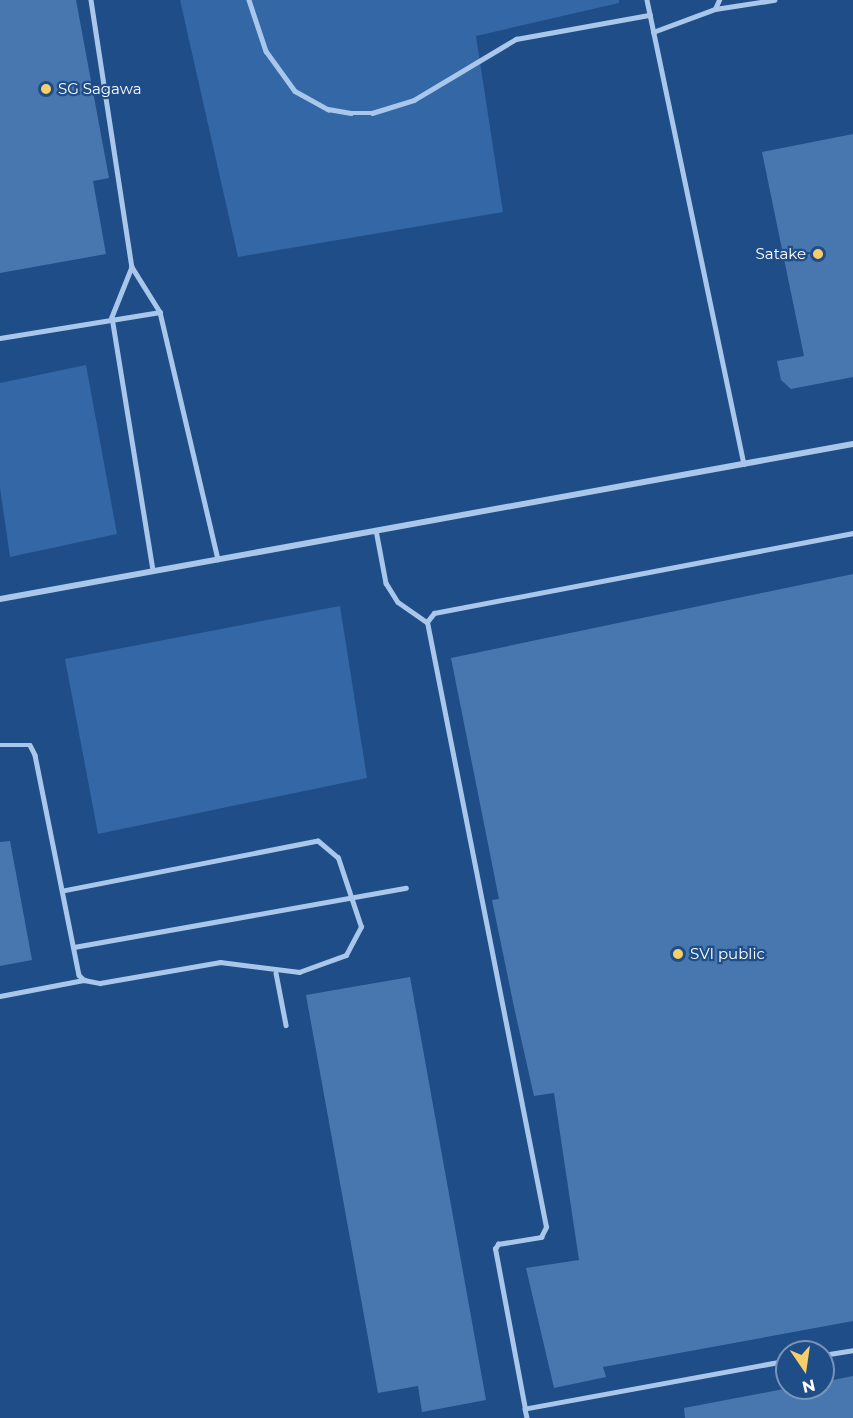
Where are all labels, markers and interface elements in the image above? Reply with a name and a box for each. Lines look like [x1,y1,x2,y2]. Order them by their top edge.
place label: SG Sagawa [58,80,142,98]
marker: SG Sagawa [39,82,53,96]
place label: Satake [756,245,806,263]
marker: Satake [811,247,825,261]
place label: SVI public [690,945,765,963]
marker: SVI public [671,947,685,961]
north arrow [775,1340,835,1400]
text: N [800,1375,817,1397]

